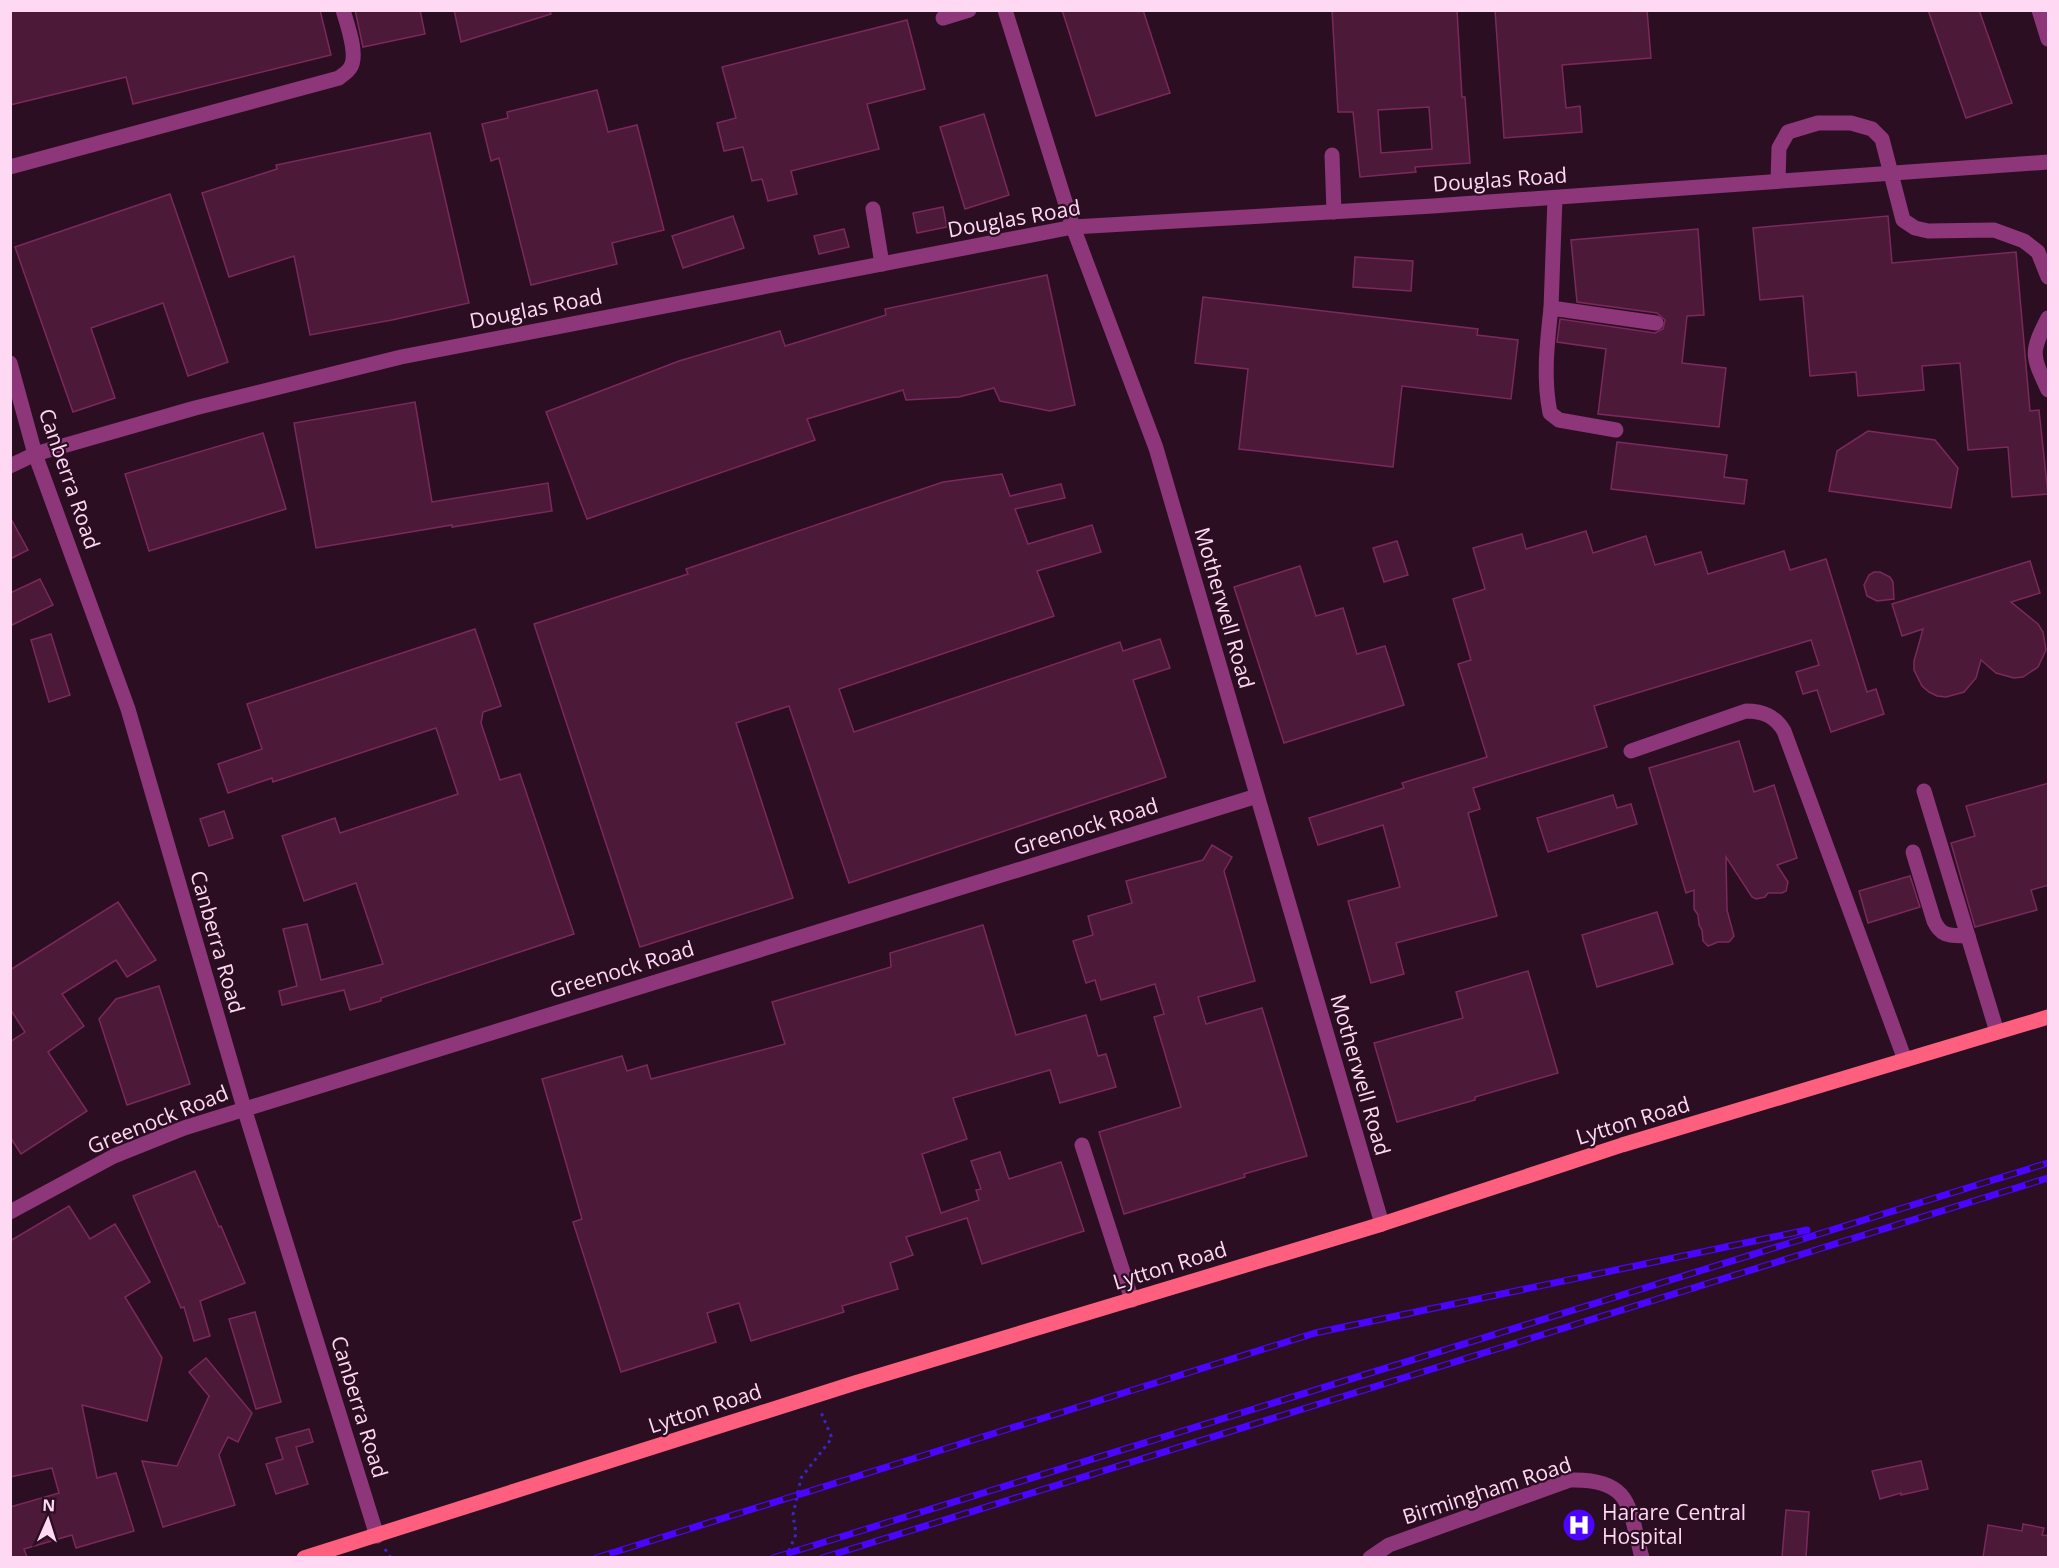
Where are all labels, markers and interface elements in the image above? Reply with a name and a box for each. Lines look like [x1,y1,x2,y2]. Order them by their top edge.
street label: Douglas Road [1432,160,1568,198]
street label: Douglas Road [945,193,1083,243]
street label: Douglas Road [467,281,605,335]
street label: Canberra Road [33,405,107,553]
street label: Motherwell Road [1189,524,1261,692]
street label: Greenock Road [1010,791,1161,861]
street label: Canberra Road [184,867,252,1016]
street label: Greenock Road [546,934,697,1004]
street label: Motherwell Road [1325,991,1397,1159]
street label: Greenock Road [83,1078,232,1160]
street label: Lytton Road [1572,1089,1693,1151]
street label: Lytton Road [1109,1234,1230,1296]
street label: Canberra Road [325,1332,395,1481]
street label: Lytton Road [644,1377,765,1440]
street label: Birmingham Road [1399,1450,1575,1531]
north arrow [18,1490,78,1550]
text: N [42,1494,56,1516]
place label: Harare Central Hospital [1602,1498,1746,1550]
hospital icon: Harare Central Hospital [1561,1507,1597,1543]

